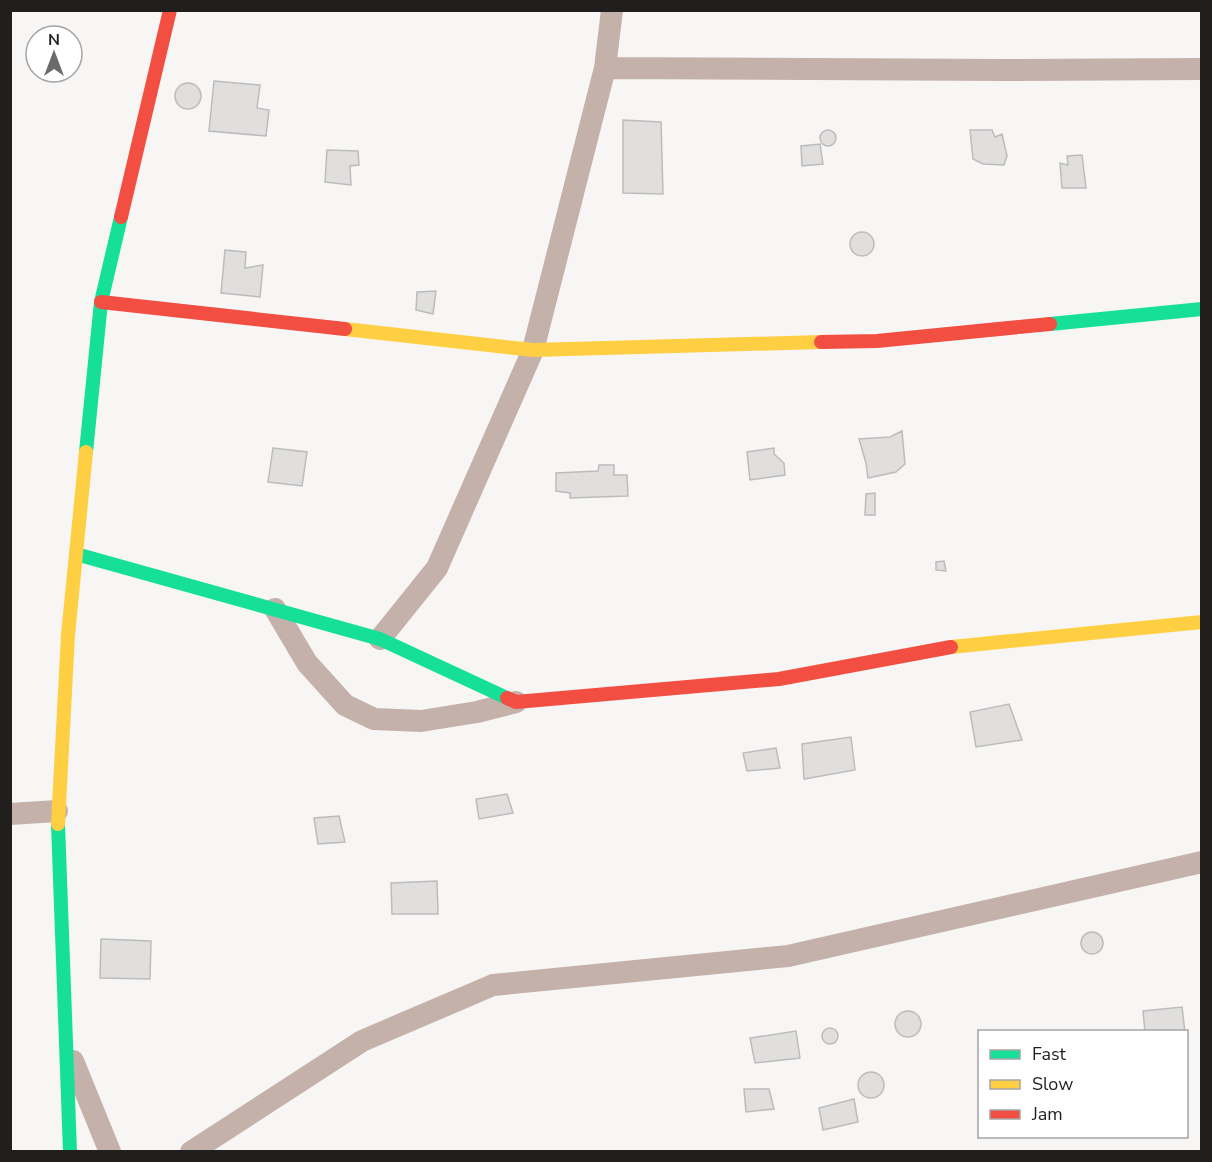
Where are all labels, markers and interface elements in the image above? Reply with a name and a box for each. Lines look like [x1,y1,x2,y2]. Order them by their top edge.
north arrow [24,24,84,84]
text: N [48,29,60,51]
legend [978,1030,1188,1138]
text: Fast [1032,1042,1067,1066]
text: Slow [1032,1072,1073,1096]
text: Jam [1031,1102,1063,1126]

